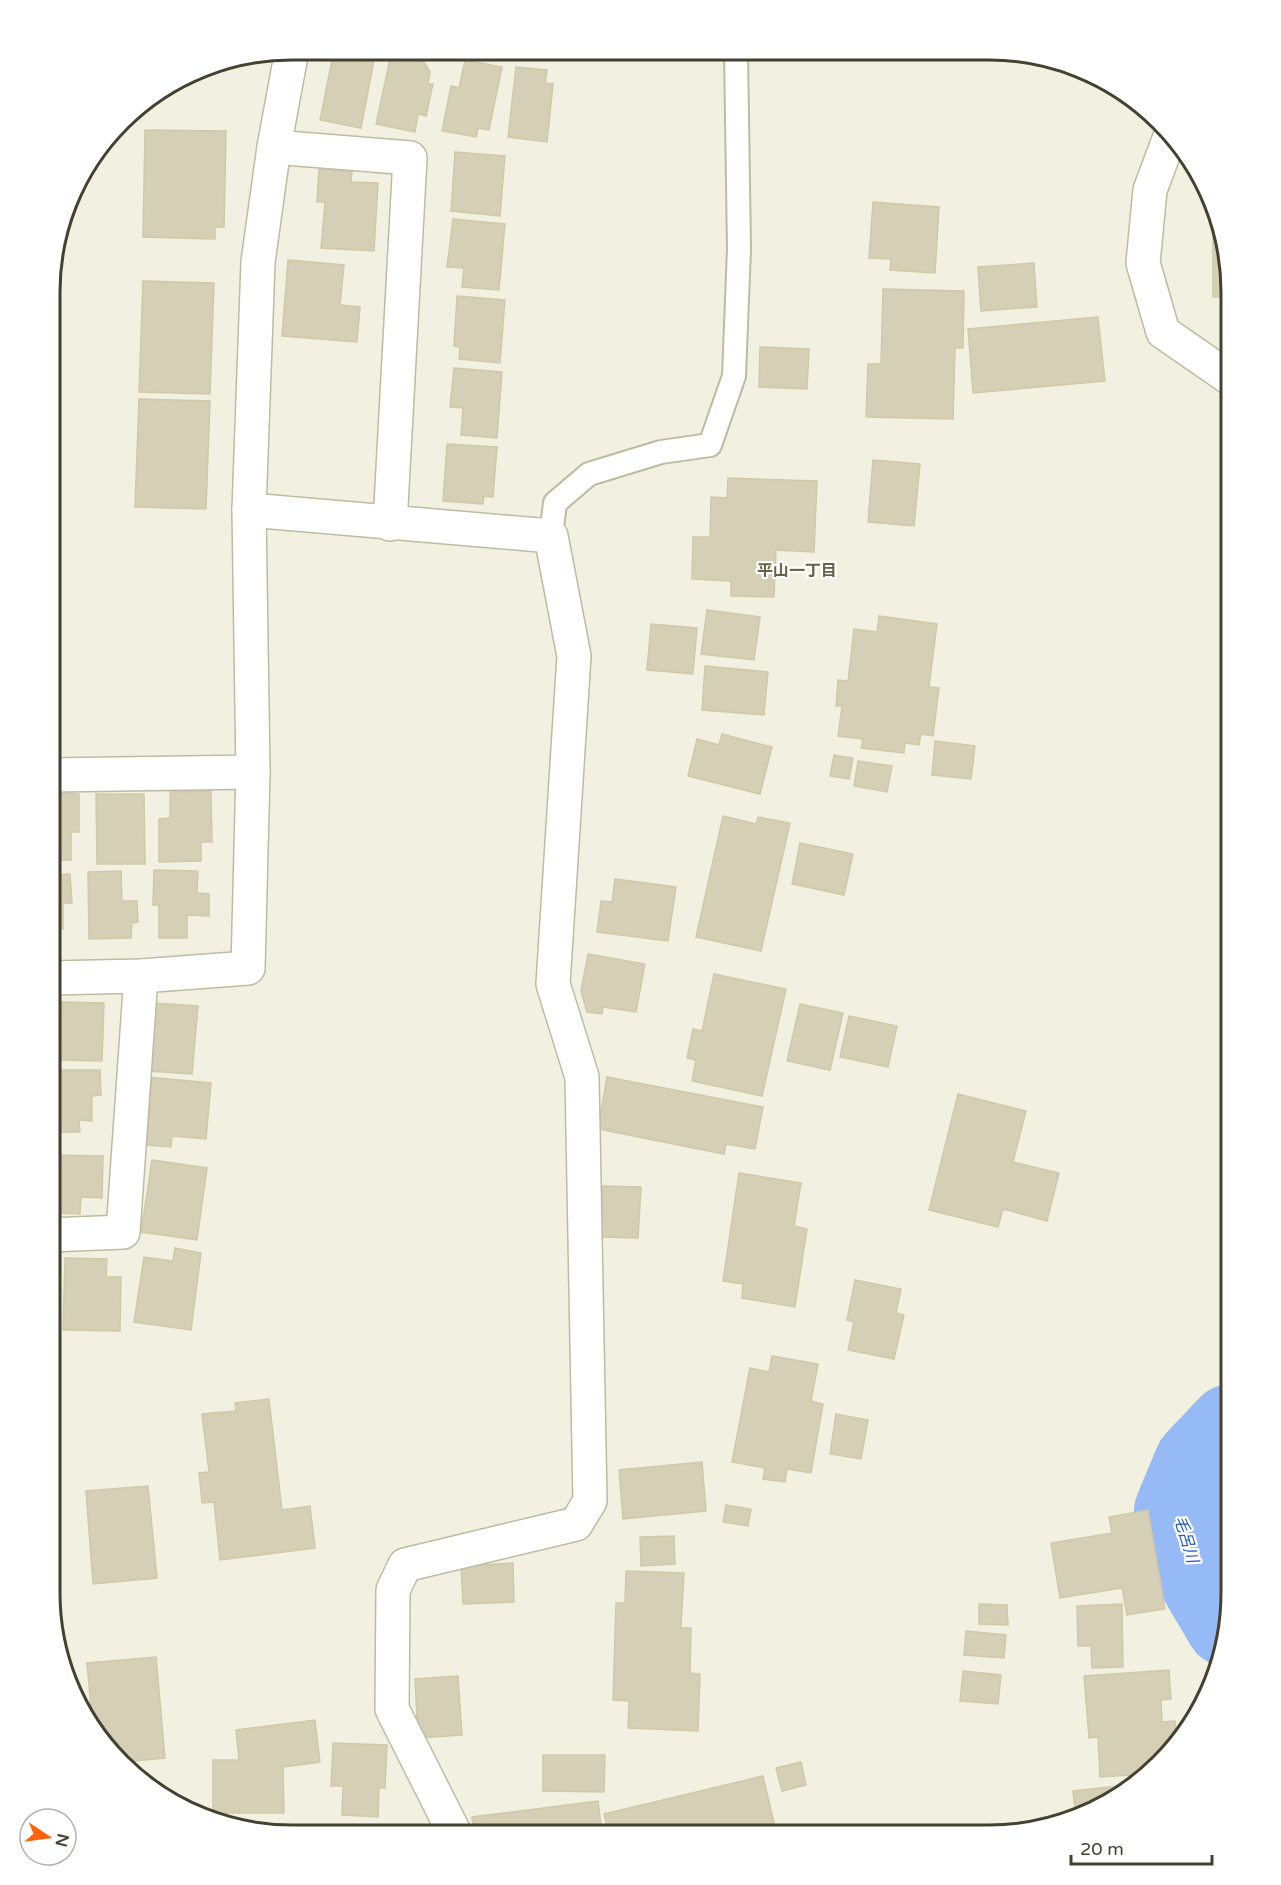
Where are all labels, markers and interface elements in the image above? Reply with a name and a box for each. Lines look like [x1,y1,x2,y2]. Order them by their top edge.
district label: 平山一丁目 [757,561,837,581]
water label: 毛呂川 [1169,1513,1203,1567]
north arrow [18,1807,78,1867]
scale bar [1071,1828,1212,1866]
text: N [50,1832,73,1849]
text: 20 m [1080,1838,1124,1860]

